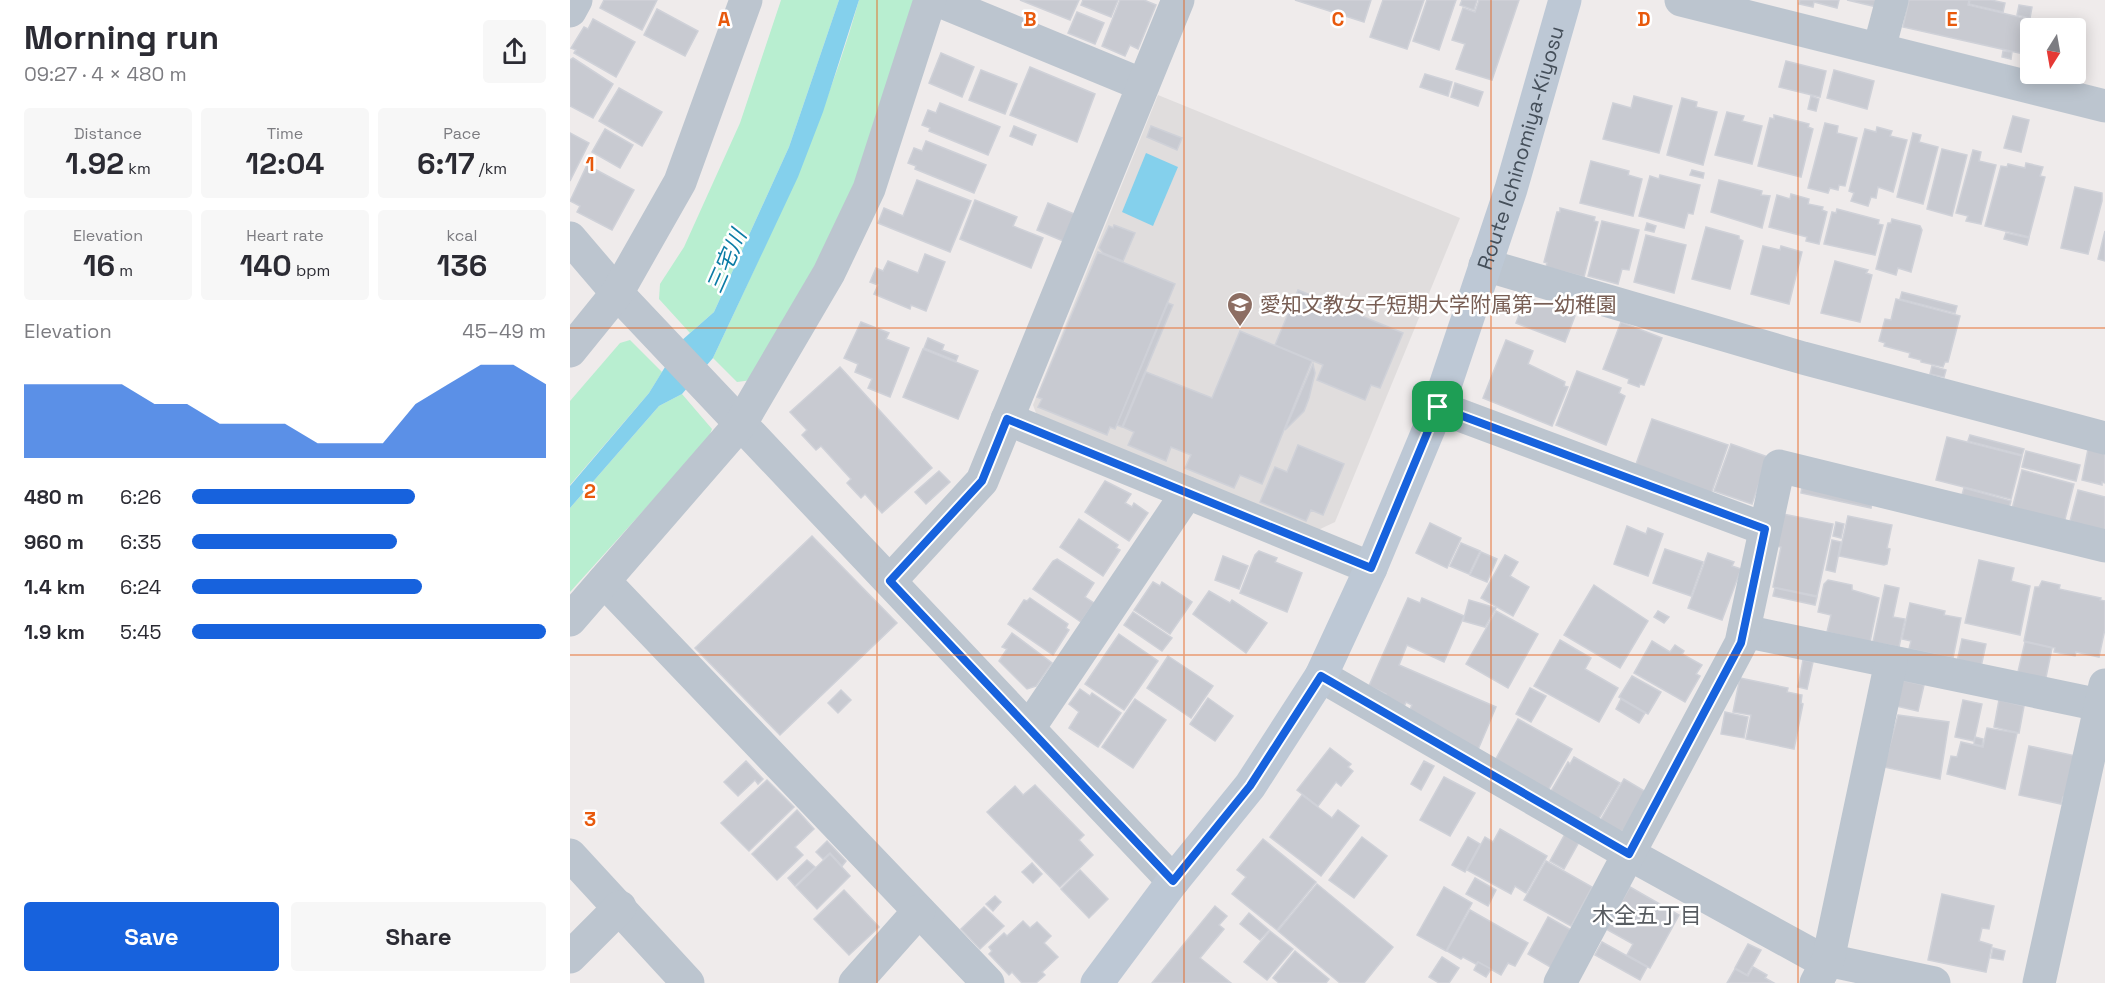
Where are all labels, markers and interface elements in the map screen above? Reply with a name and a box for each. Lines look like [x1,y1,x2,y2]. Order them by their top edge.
text: A [718,6,731,32]
text: B [1023,6,1037,32]
text: C [1332,6,1345,32]
text: D [1637,6,1651,32]
text: E [1946,6,1958,32]
text: Morning run [24,17,219,59]
north arrow [2020,18,2086,84]
map controls [2020,18,2086,84]
button: share [483,20,546,83]
street label: Route Ichinomiya-Kiyosu [1471,23,1570,273]
text: 09:27 · 4 × 480 m [24,61,187,87]
text: Distance [74,123,142,144]
text: Time [267,123,303,144]
text: Pace [443,123,481,144]
text: 1.92 [65,144,124,183]
text: 12:04 [246,144,324,183]
text: 6:17 [417,144,475,183]
text: 1 [585,151,595,177]
text: km [124,158,151,179]
text: /km [475,158,507,179]
water label: 三宅川 [700,223,753,297]
text: Elevation [73,225,143,246]
text: Heart rate [246,225,324,246]
text: kcal [447,225,477,246]
text: 16 [83,246,115,285]
text: 140 [240,246,292,285]
text: 136 [437,246,487,285]
text: m [115,260,133,281]
text: bpm [292,260,330,281]
school or university icon: 愛知文教女子短期大学附属第一幼稚園 [1225,290,1255,328]
place label: 愛知文教女子短期大学附属第一幼稚園 [1260,291,1617,318]
text: Elevation [24,318,112,344]
text: 45–49 m [462,318,546,344]
pin [1412,381,1463,432]
icon: arrive [1421,390,1454,423]
text: 2 [584,478,596,504]
text: 480 m [24,484,84,510]
text: 6:26 [120,484,162,510]
text: 960 m [24,529,84,555]
text: 6:35 [120,529,161,555]
text: 1.4 km [24,574,85,600]
text: 6:24 [120,574,161,600]
text: 1.9 km [24,619,85,645]
text: 5:45 [120,619,162,645]
text: 3 [584,806,596,832]
district label: 木全五丁目 [1592,901,1702,929]
button: Save [24,902,279,971]
button: Share [291,902,546,971]

